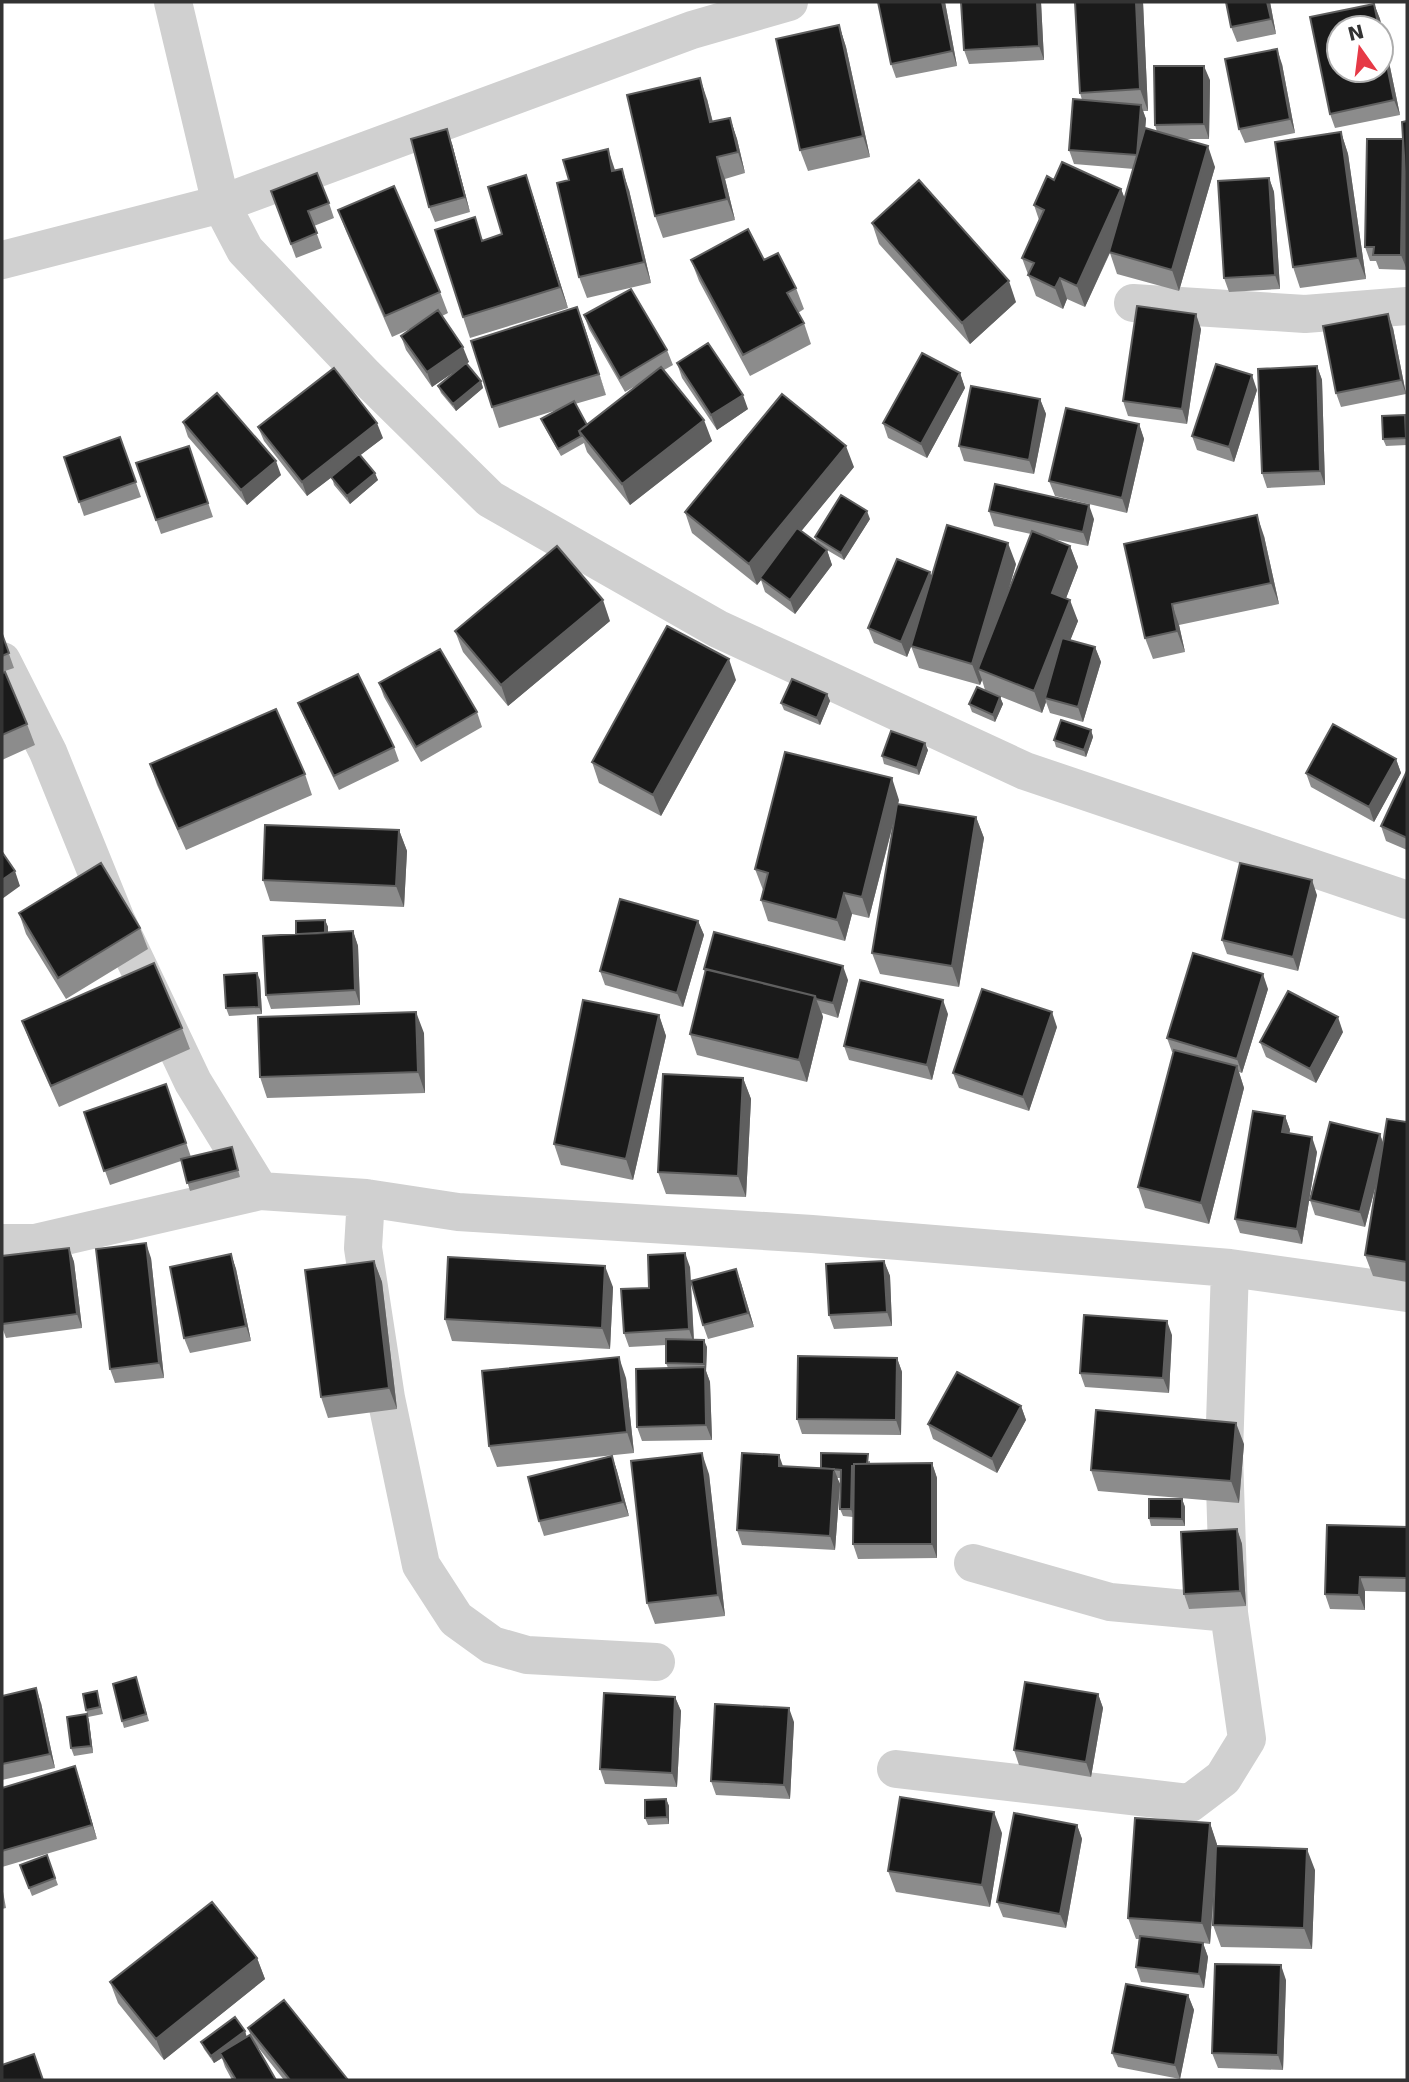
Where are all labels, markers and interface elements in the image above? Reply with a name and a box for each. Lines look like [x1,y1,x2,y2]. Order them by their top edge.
north arrow [1325,14,1395,84]
text: N [1346,20,1366,45]

